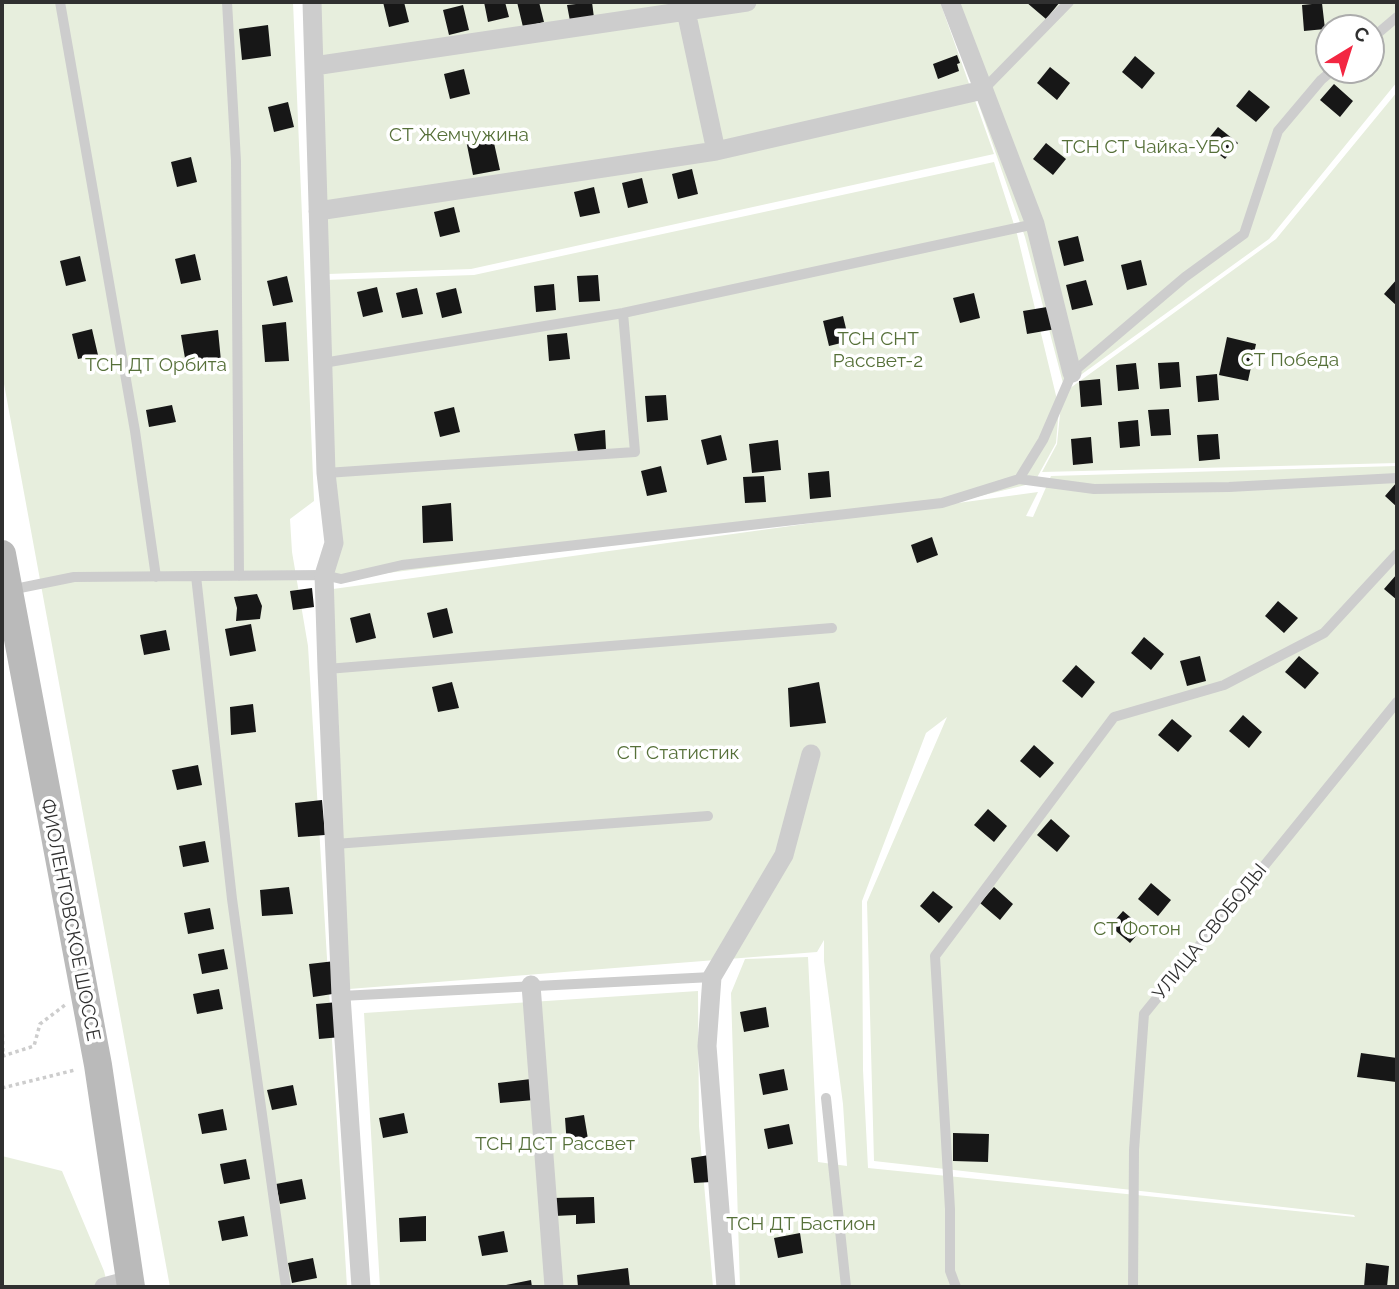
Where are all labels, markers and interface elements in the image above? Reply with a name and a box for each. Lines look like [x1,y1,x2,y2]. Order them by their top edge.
north arrow [1315,14,1385,84]
text: С [1350,21,1374,47]
park label: СТ Жемчужина [389,124,529,146]
park label: ТСН СТ Чайка-УБО [1062,136,1234,158]
park label: ТСН СНТ Рассвет-2 [833,328,923,372]
park label: СТ Победа [1241,349,1339,371]
park label: ТСН ДТ Орбита [85,354,227,376]
park label: СТ Статистик [617,742,739,764]
street label: ФИОЛЕНТОВСКОЕ ШОССЕ [35,797,105,1043]
street label: УЛИЦА СВОБОДЫ [1148,859,1272,1005]
park label: СТ Фотон [1093,918,1181,940]
park label: ТСН ДСТ Рассвет [475,1133,635,1155]
park label: ТСН ДТ Бастион [726,1213,876,1235]

